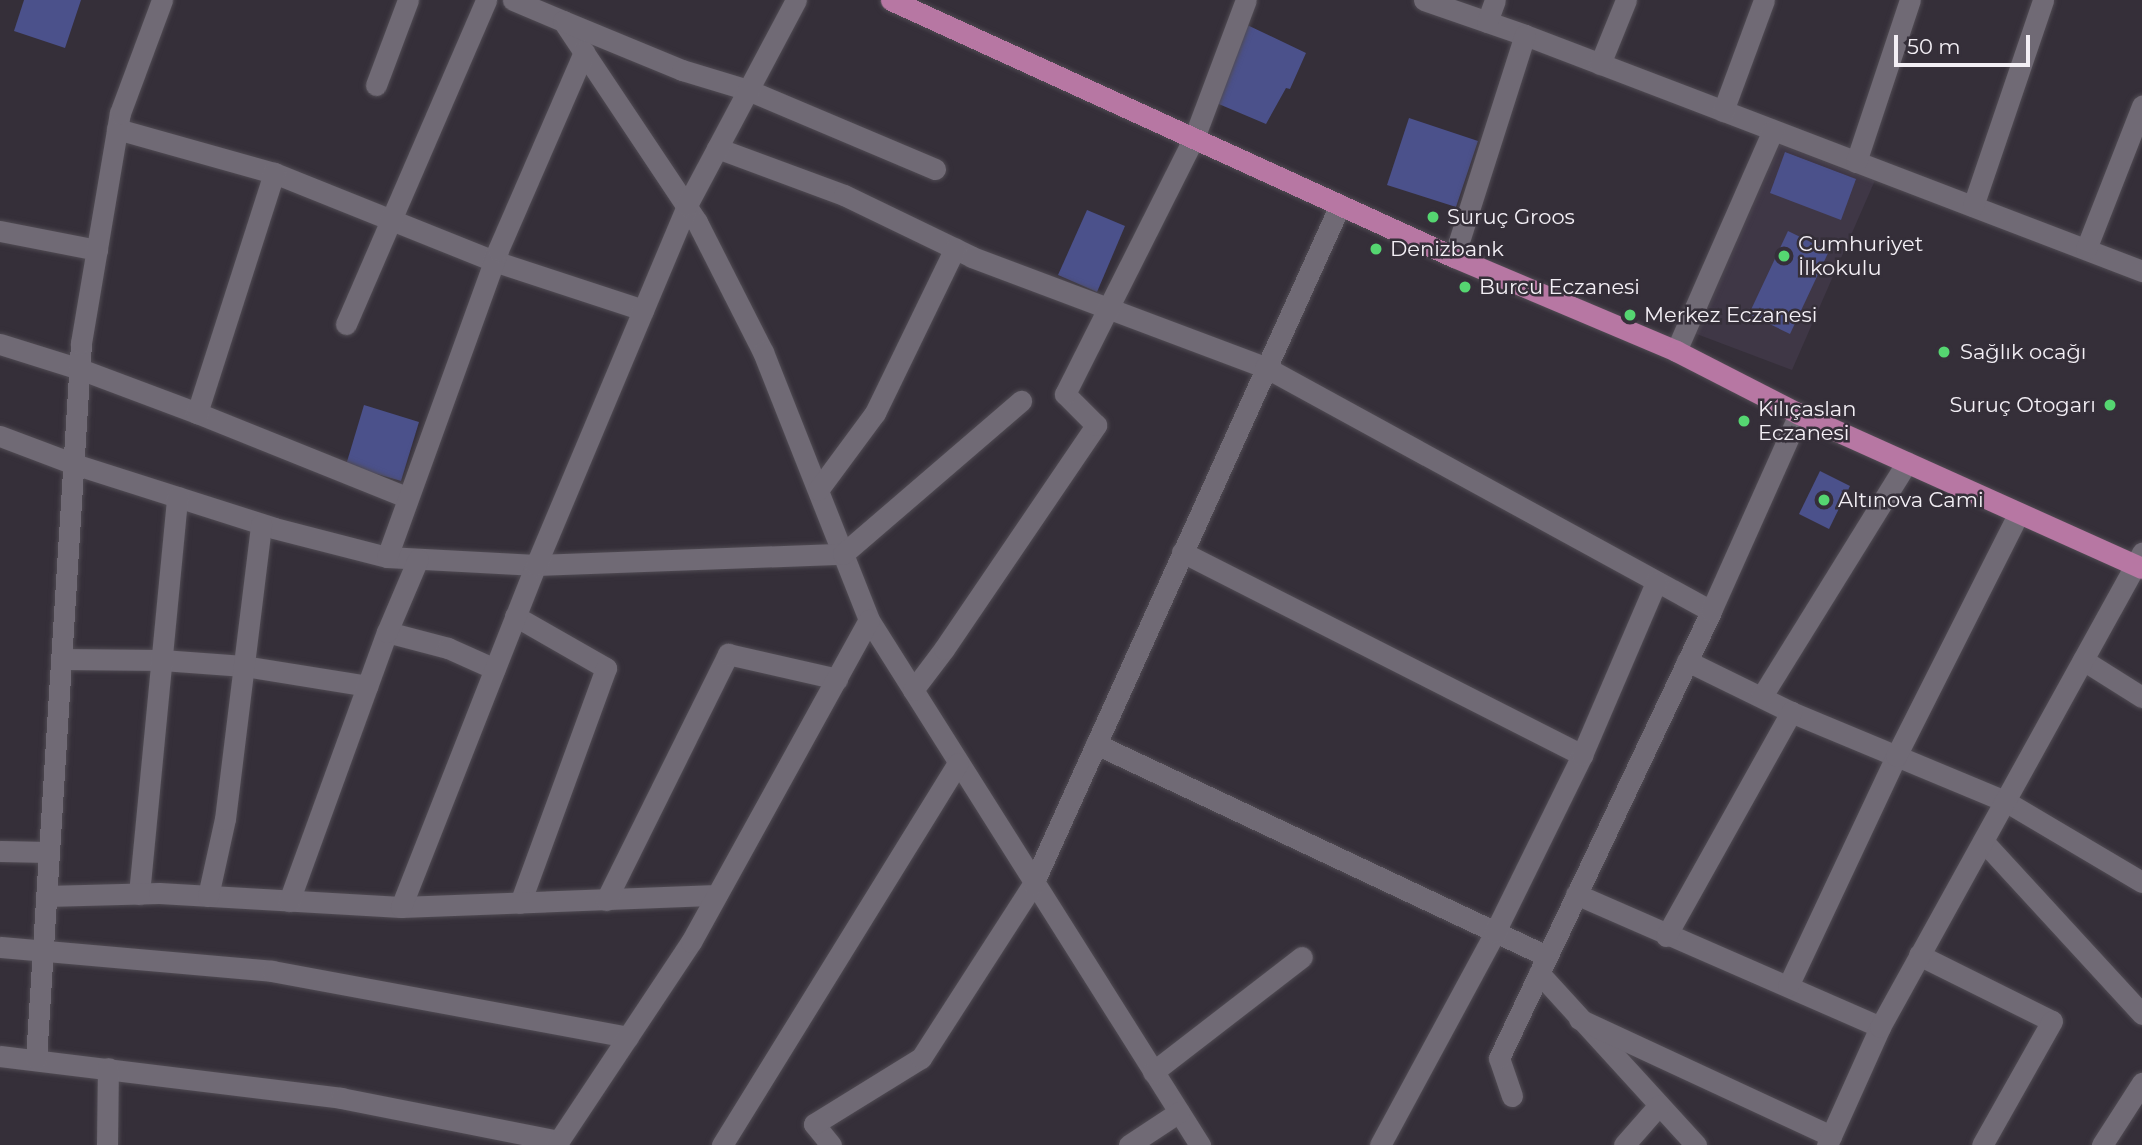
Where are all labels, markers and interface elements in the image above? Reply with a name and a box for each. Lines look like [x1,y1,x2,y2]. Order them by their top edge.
scale bar [1897,21,2034,65]
text: 50 m [1907,34,1961,59]
place label: Suruç Groos [1447,204,1575,230]
marker: Suruç Groos [1425,209,1441,225]
place label: Cumhuriyet İlkokulu [1798,231,1923,281]
place label: Denizbank [1390,236,1504,262]
marker: Denizbank [1368,241,1384,257]
marker: Cumhuriyet İlkokulu [1776,248,1792,264]
place label: Burcu Eczanesi [1479,274,1640,300]
marker: Burcu Eczanesi [1457,279,1473,295]
place label: Merkez Eczanesi [1644,302,1817,328]
marker: Merkez Eczanesi [1622,307,1638,323]
place label: Sağlık ocağı [1960,339,2086,365]
marker: Sağlık ocağı [1934,342,1954,362]
place label: Suruç Otogarı [1949,392,2096,418]
place label: Kılıçaslan Eczanesi [1758,396,1856,446]
marker: Suruç Otogarı [2102,397,2118,413]
marker: Kılıçaslan Eczanesi [1736,413,1752,429]
place label: Altınova Cami [1838,487,1984,513]
marker: Altınova Cami [1816,492,1832,508]

